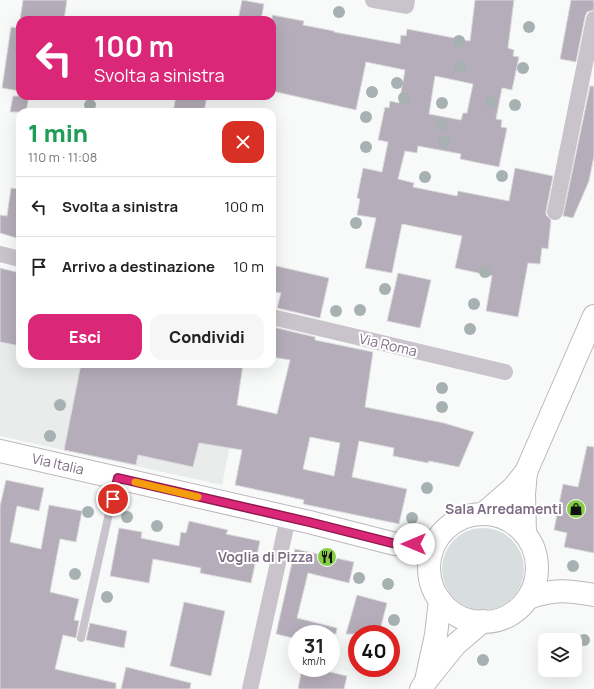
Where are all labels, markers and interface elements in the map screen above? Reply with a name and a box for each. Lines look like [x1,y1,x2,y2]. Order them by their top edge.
text: 100 m [94,27,174,65]
icon: left [28,32,80,84]
text: Svolta a sinistra [94,63,224,87]
text: 1 min [28,116,88,149]
button: close [222,121,264,163]
text: 110 m · 11:08 [28,148,97,166]
icon: left [28,196,50,218]
text: Svolta a sinistra [62,196,178,217]
text: 100 m [224,196,264,217]
icon: arrive [28,256,50,278]
text: Arrivo a destinazione [62,256,215,277]
text: 10 m [233,256,264,277]
button: Esci [28,314,142,360]
button: Condividi [150,314,264,360]
street label: Via Roma [357,329,419,360]
street label: Via Italia [30,448,86,479]
pin [96,482,130,516]
icon: arrive [102,488,124,510]
shop icon: Sala Arredamenti [565,498,587,520]
place label: Sala Arredamenti [445,499,562,518]
position arrow [393,523,435,565]
restaurant icon: Voglia di Pizza [316,546,338,568]
place label: Voglia di Pizza [218,547,313,566]
speed limit sign: 40 [348,625,400,677]
text: 31 [304,632,324,659]
map controls [538,633,582,677]
button: layers [538,633,582,677]
text: km/h [302,654,326,668]

